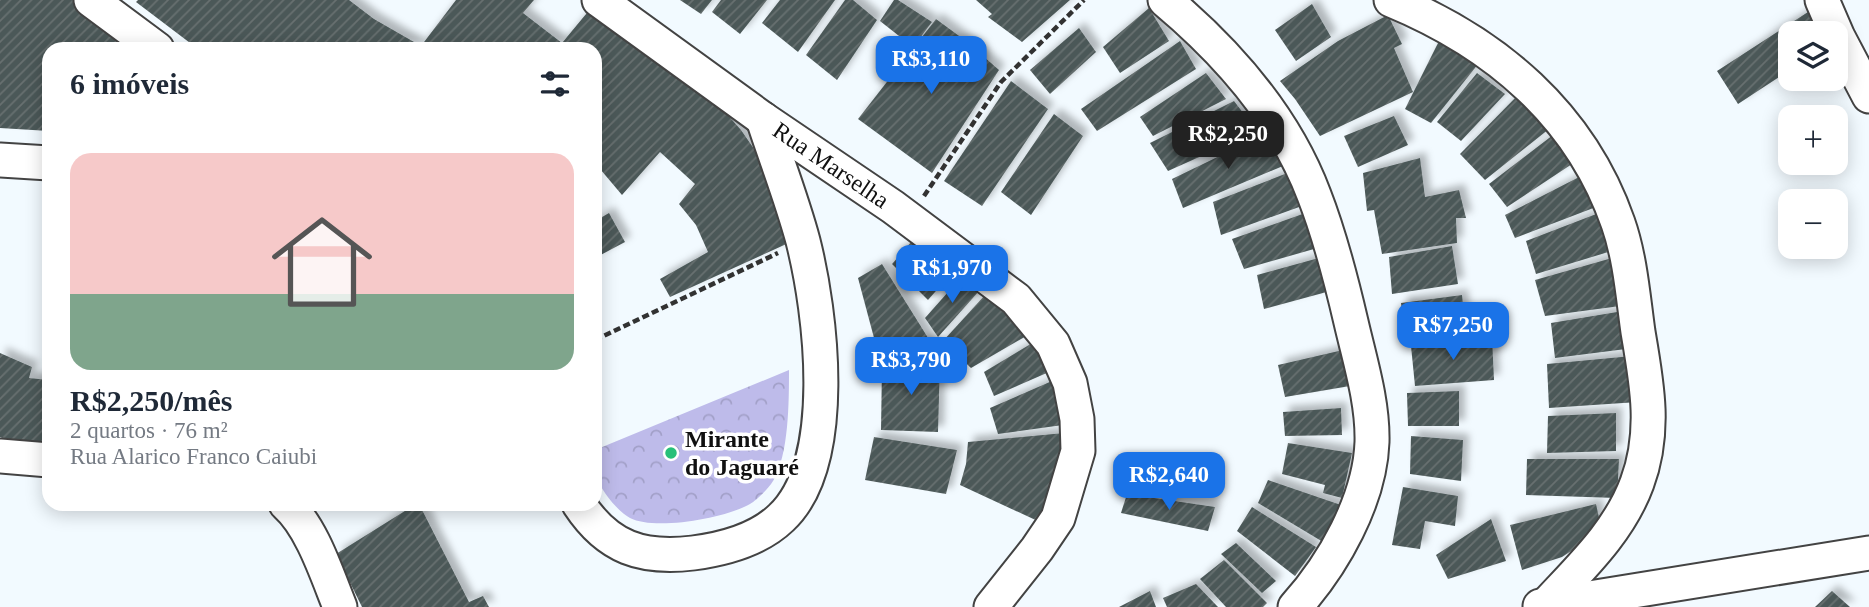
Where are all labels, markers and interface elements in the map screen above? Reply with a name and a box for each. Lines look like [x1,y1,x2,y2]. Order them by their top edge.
map controls [1778,21,1848,259]
button: layers [1778,21,1848,91]
pin: R$3,110 [866,36,996,96]
text: R$3,110 [892,46,970,71]
icon: filters [536,65,574,103]
text: 6 imóveis [70,67,189,100]
button: + [1778,105,1848,175]
pin: R$2,250 [1163,111,1293,171]
street label: Rua Marselha [768,117,894,213]
text: R$2,250 [1188,121,1268,146]
button: − [1778,189,1848,259]
icon: home [259,199,385,325]
pin: R$1,970 [887,246,1017,305]
text: R$1,970 [912,255,992,280]
pin: R$7,250 [1388,302,1518,362]
text: R$7,250 [1413,312,1493,337]
pin: R$3,790 [846,338,976,397]
text: R$3,790 [871,347,951,372]
text: R$2,250/mês [70,384,232,417]
text: 2 quartos · 76 m² [70,418,228,443]
place label: Mirante do Jaguaré [685,426,799,480]
text: Rua Alarico Franco Caiubi [70,444,317,469]
marker: Mirante do Jaguaré [663,445,679,461]
pin: R$2,640 [1104,452,1234,512]
text: R$2,640 [1129,462,1209,487]

